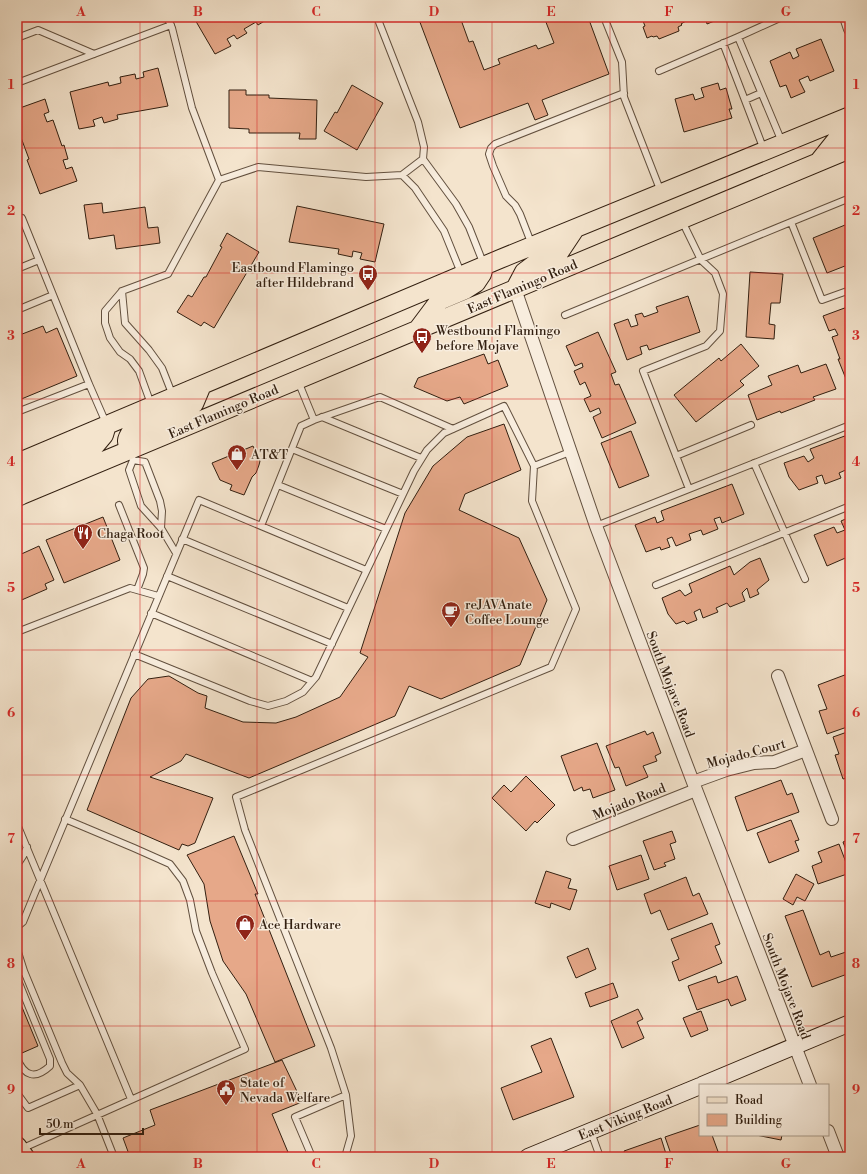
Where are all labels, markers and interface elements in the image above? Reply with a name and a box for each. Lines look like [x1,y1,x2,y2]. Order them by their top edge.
text: A [75,4,86,20]
text: B [193,4,203,20]
text: C [311,4,321,20]
text: D [429,4,439,20]
text: E [546,4,556,20]
text: F [664,4,674,20]
text: G [781,4,792,20]
text: 1 [8,77,15,93]
text: 1 [853,77,860,93]
text: 2 [7,203,15,219]
text: 2 [852,203,860,219]
street label: East Flamingo Road [465,256,580,317]
place label: Eastbound Flamingo after Hildebrand [232,260,355,291]
bus stop icon: Eastbound Flamingo after Hildebrand [357,263,379,291]
place label: Westbound Flamingo before Mojave [435,323,560,354]
bus stop icon: Westbound Flamingo before Mojave [411,326,433,354]
text: 3 [7,328,15,344]
text: 3 [852,328,860,344]
street label: East Flamingo Road [166,381,281,442]
shop icon: AT&T [226,443,248,471]
place label: AT&T [250,447,288,463]
text: 4 [7,454,16,470]
text: 4 [852,454,861,470]
restaurant icon: Chaga Root [72,522,94,550]
place label: Chaga Root [97,526,165,542]
text: 5 [7,580,15,596]
text: 5 [852,580,860,596]
place label: reJAVAnate Coffee Lounge [465,597,550,628]
cafe icon: reJAVAnate Coffee Lounge [440,600,462,628]
street label: South Mojave Road [642,629,698,740]
text: 6 [7,705,15,721]
text: 6 [852,705,860,721]
street label: Mojado Court [705,736,788,772]
street label: Mojado Road [591,780,669,824]
text: 7 [7,831,15,847]
text: 7 [852,831,860,847]
shop icon: Ace Hardware [234,913,256,941]
place label: Ace Hardware [258,917,342,933]
street label: South Mojave Road [758,931,814,1042]
text: 8 [7,956,15,972]
text: 8 [852,956,860,972]
place label: State of Nevada Welfare [240,1075,331,1106]
public building icon: State of Nevada Welfare [215,1078,237,1106]
text: 9 [7,1082,15,1098]
text: 9 [852,1082,860,1098]
legend [699,1084,829,1136]
street label: East Viking Road [576,1092,675,1144]
text: Road [735,1093,763,1108]
scale bar [40,1110,143,1136]
text: Building [734,1113,783,1128]
text: 50 m [46,1117,74,1132]
text: A [75,1156,86,1172]
text: B [193,1156,203,1172]
text: C [311,1156,321,1172]
text: D [429,1156,439,1172]
text: E [546,1156,556,1172]
text: F [664,1156,674,1172]
text: G [781,1156,792,1172]

